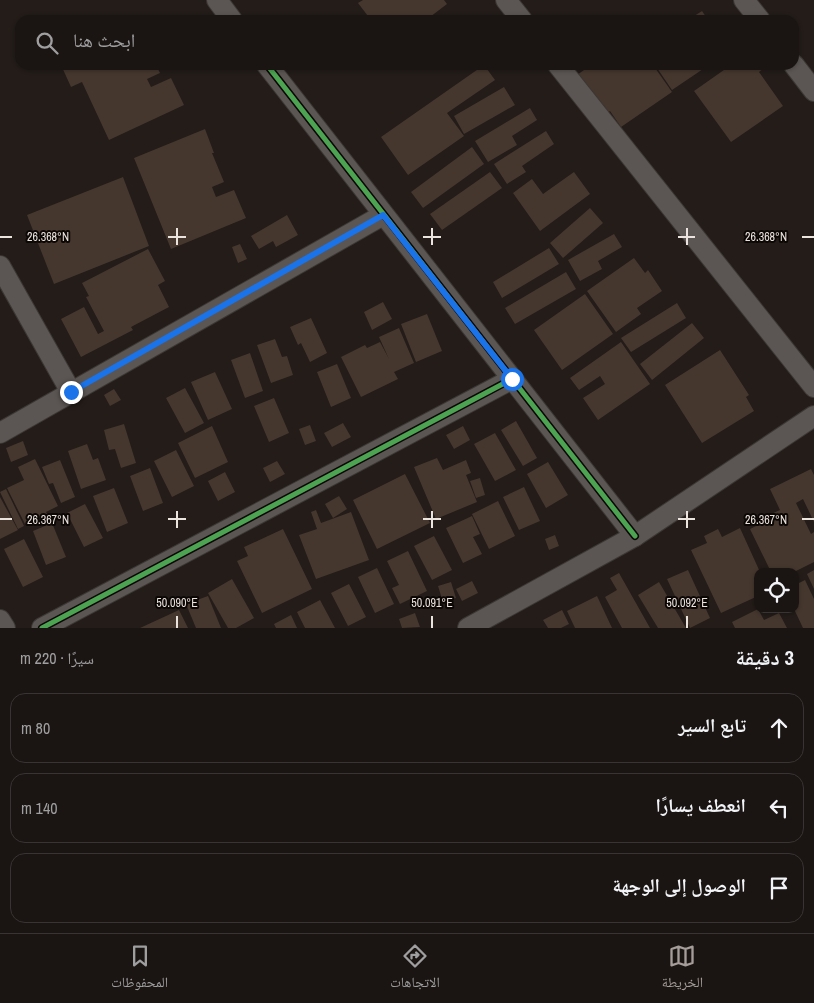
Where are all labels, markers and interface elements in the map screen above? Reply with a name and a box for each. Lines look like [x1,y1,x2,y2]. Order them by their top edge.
search box [15,15,799,70]
text: ابحث هنا [73,27,135,53]
icon: search [33,29,61,57]
text: 26.368°N [27,229,69,245]
text: 26.368°N [745,229,787,245]
route start [501,368,524,391]
route end [60,381,83,404]
text: 26.367°N [27,512,69,528]
text: 26.367°N [745,512,787,528]
map controls [754,568,799,613]
button: locate [754,568,799,613]
text: 50.090°E [156,595,198,611]
text: 50.091°E [411,595,453,611]
text: 50.092°E [666,595,708,611]
text: 3 دقيقة [736,643,794,672]
text: سيرًا · 220 m [20,647,94,669]
text: تابع السير [678,712,746,738]
icon: ahead [765,714,793,742]
text: 80 m [21,717,50,739]
text: انعطف يسارًا [656,792,746,818]
icon: left [765,794,793,822]
text: 140 m [21,797,57,819]
text: الوصول إلى الوجهة [612,872,746,898]
icon: arrive [765,874,793,902]
tab: المحفوظات [111,942,168,996]
tab: الاتجاهات [390,942,440,996]
tab: الخريطة [662,942,703,996]

